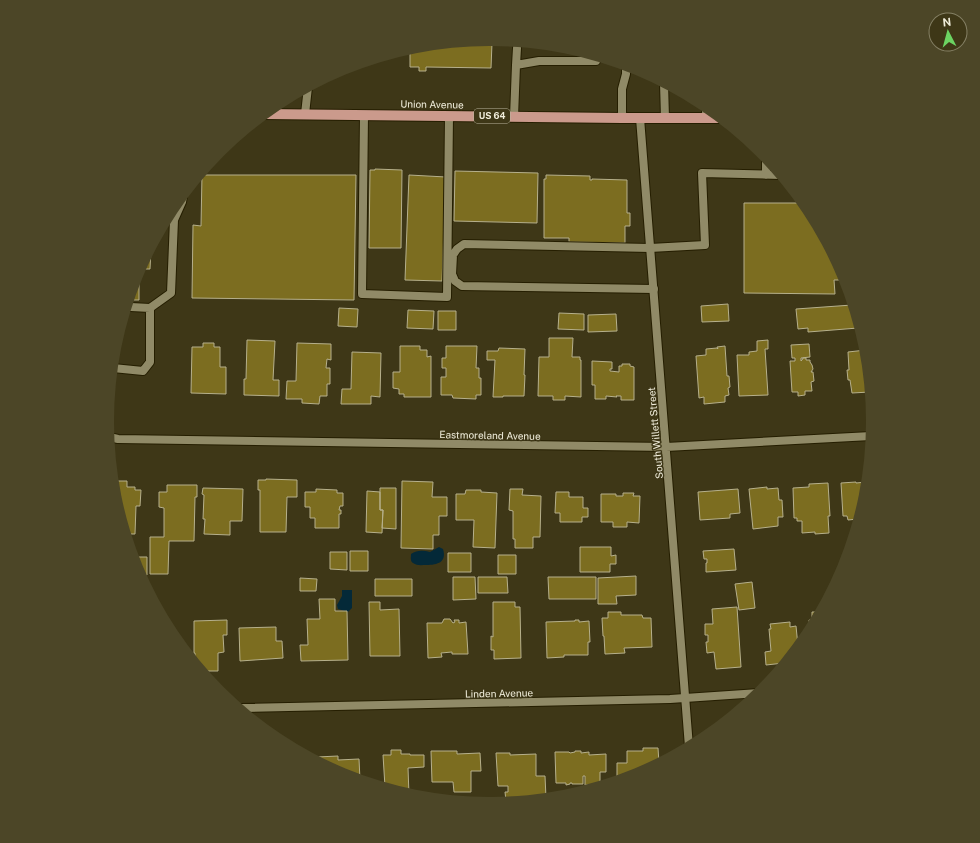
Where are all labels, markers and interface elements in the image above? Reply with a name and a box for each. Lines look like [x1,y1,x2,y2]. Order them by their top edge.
north arrow [928,12,968,52]
text: N [942,16,952,28]
street label: Union Avenue [400,97,464,111]
road number: US 64 [474,109,510,123]
street label: South Willett Street [645,387,665,479]
street label: Eastmoreland Avenue [439,428,541,442]
street label: Linden Avenue [465,686,534,700]

